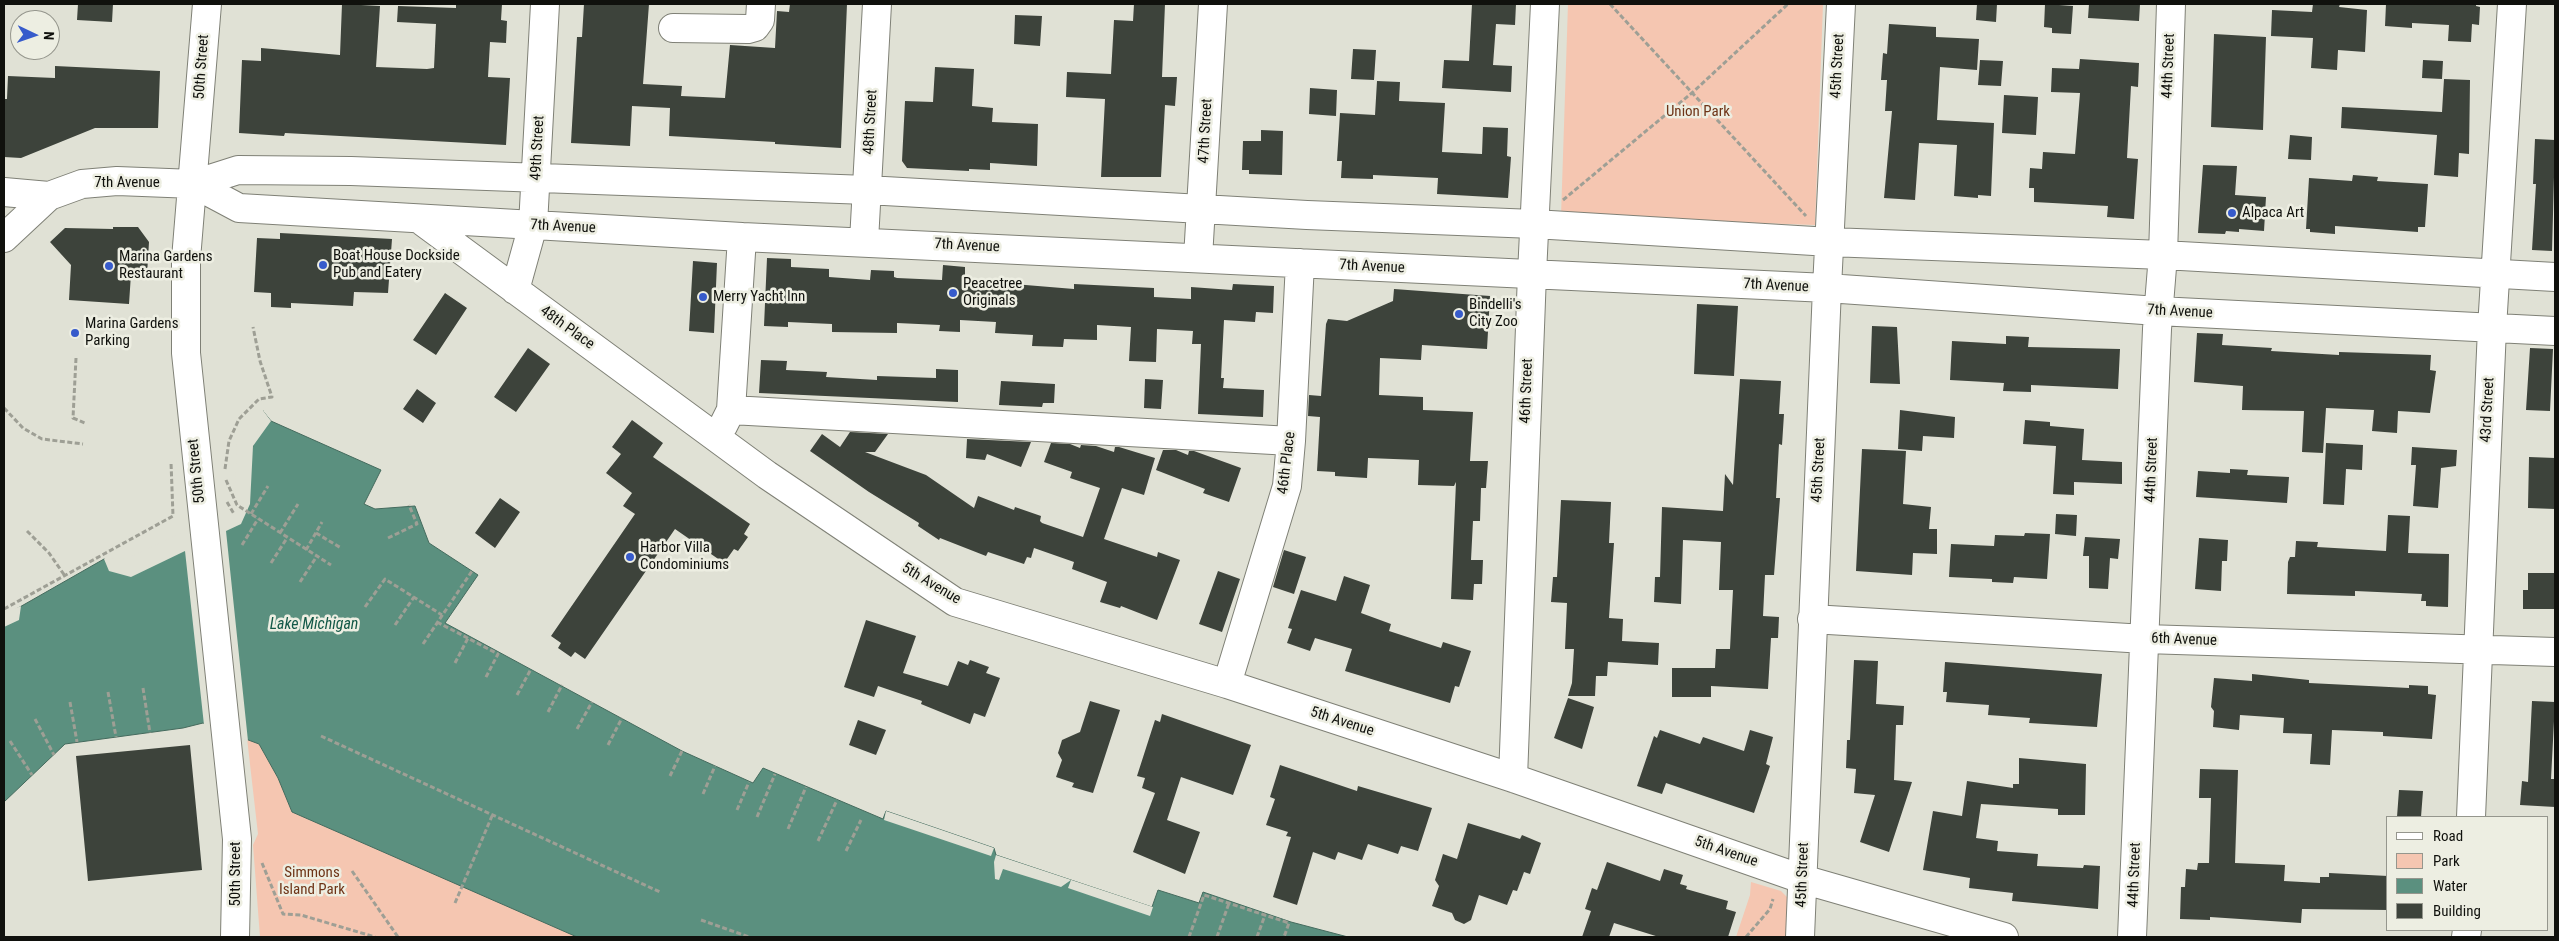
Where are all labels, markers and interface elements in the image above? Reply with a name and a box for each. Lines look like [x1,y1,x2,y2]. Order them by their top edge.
north arrow [10,10,60,60]
text: N [41,31,57,40]
street label: 45th Street [1827,33,1849,99]
street label: 44th Street [2159,33,2179,99]
street label: 50th Street [191,34,213,100]
street label: 48th Street [860,89,882,155]
street label: 47th Street [1195,98,1217,164]
park label: Union Park [1666,103,1730,121]
street label: 49th Street [527,115,549,181]
street label: 7th Avenue [94,174,160,192]
place label: Alpaca Art [2242,204,2304,222]
marker: Alpaca Art [2226,207,2238,219]
street label: 7th Avenue [530,216,596,238]
street label: 7th Avenue [934,235,1000,257]
place label: Boat House Dockside Pub and Eatery [333,247,460,282]
place label: Marina Gardens Restaurant [119,248,212,283]
street label: 7th Avenue [1339,256,1405,278]
marker: Boat House Dockside Pub and Eatery [317,259,329,271]
marker: Marina Gardens Restaurant [103,260,115,272]
place label: Peacetree Originals [963,275,1022,310]
street label: 7th Avenue [1743,275,1809,297]
marker: Peacetree Originals [947,287,959,299]
place label: Merry Yacht Inn [713,288,805,306]
marker: Merry Yacht Inn [697,291,709,303]
place label: Bindelli's City Zoo [1469,296,1522,331]
street label: 7th Avenue [2147,301,2213,323]
street label: 48th Place [536,302,598,354]
marker: Bindelli's City Zoo [1453,308,1465,320]
place label: Marina Gardens Parking [85,315,178,350]
marker: Marina Gardens Parking [69,327,81,339]
street label: 46th Street [1517,358,1537,424]
street label: 43rd Street [2477,377,2499,443]
street label: 46th Place [1274,431,1300,495]
street label: 45th Street [1808,437,1830,503]
street label: 44th Street [2142,437,2162,503]
street label: 50th Street [185,438,209,504]
place label: Harbor Villa Condominiums [640,539,729,574]
marker: Harbor Villa Condominiums [624,551,636,563]
street label: 5th Avenue [898,559,964,609]
water label: Lake Michigan [270,615,358,635]
street label: 6th Avenue [2151,630,2217,650]
street label: 5th Avenue [1308,703,1376,741]
legend [2386,816,2549,931]
text: Road [2433,827,2463,845]
street label: 5th Avenue [1692,833,1760,871]
street label: 50th Street [227,841,245,907]
street label: 45th Street [1793,842,1813,908]
street label: 44th Street [2125,842,2145,908]
text: Park [2433,852,2460,870]
park label: Simmons Island Park [279,864,345,899]
text: Water [2433,877,2467,895]
text: Building [2433,902,2481,920]

